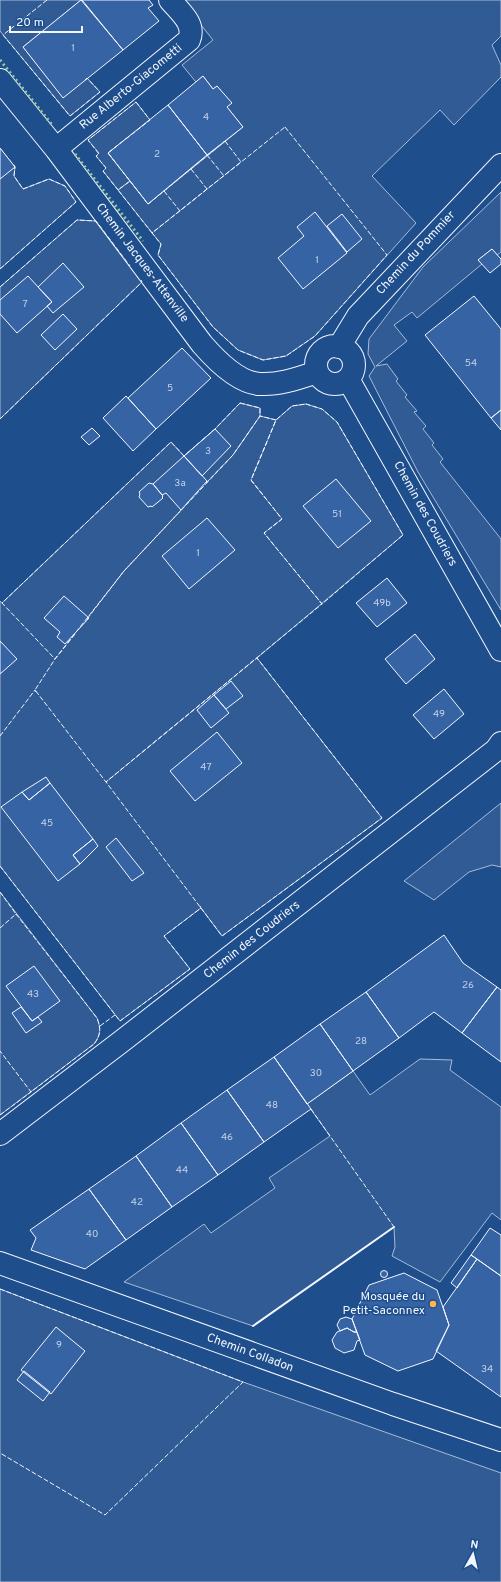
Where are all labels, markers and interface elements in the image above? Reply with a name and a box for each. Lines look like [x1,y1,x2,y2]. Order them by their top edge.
scale bar [10,8,82,34]
text: 20 m [16,15,44,31]
street label: Rue Alberto-Giacometti [76,41,186,133]
house number: 1 [71,42,75,55]
house number: 4 [203,111,209,124]
house number: 2 [154,148,160,161]
street label: Chemin Jacques-Attenville [92,200,192,326]
street label: Chemin du Pommier [373,207,459,298]
house number: 1 [315,254,319,267]
house number: 7 [22,298,28,311]
house number: 54 [465,357,477,370]
house number: 5 [167,382,173,395]
house number: 3 [205,445,211,458]
street label: Chemin des Coudriers [389,459,461,569]
house number: 3a [174,477,186,490]
house number: 51 [332,508,342,521]
house number: 1 [196,547,200,560]
house number: 49b [373,597,391,610]
house number: 49 [433,708,445,721]
house number: 47 [200,761,212,774]
house number: 45 [41,817,53,830]
street label: Chemin des Coudriers [201,897,303,983]
house number: 26 [462,979,474,992]
house number: 43 [27,988,39,1001]
house number: 28 [355,1035,367,1048]
house number: 30 [310,1067,322,1080]
house number: 48 [266,1099,278,1112]
house number: 46 [221,1131,233,1144]
house number: 44 [176,1164,188,1177]
house number: 42 [131,1196,143,1209]
house number: 40 [86,1228,98,1241]
place label: Mosquée du Petit-Saconnex [343,1289,425,1319]
marker: Mosquée du Petit-Saconnex [428,1299,438,1309]
street label: Chemin Colladon [204,1330,296,1376]
house number: 9 [56,1339,62,1352]
house number: 34 [481,1363,493,1376]
north arrow [453,1534,493,1574]
text: N [469,1538,479,1553]

